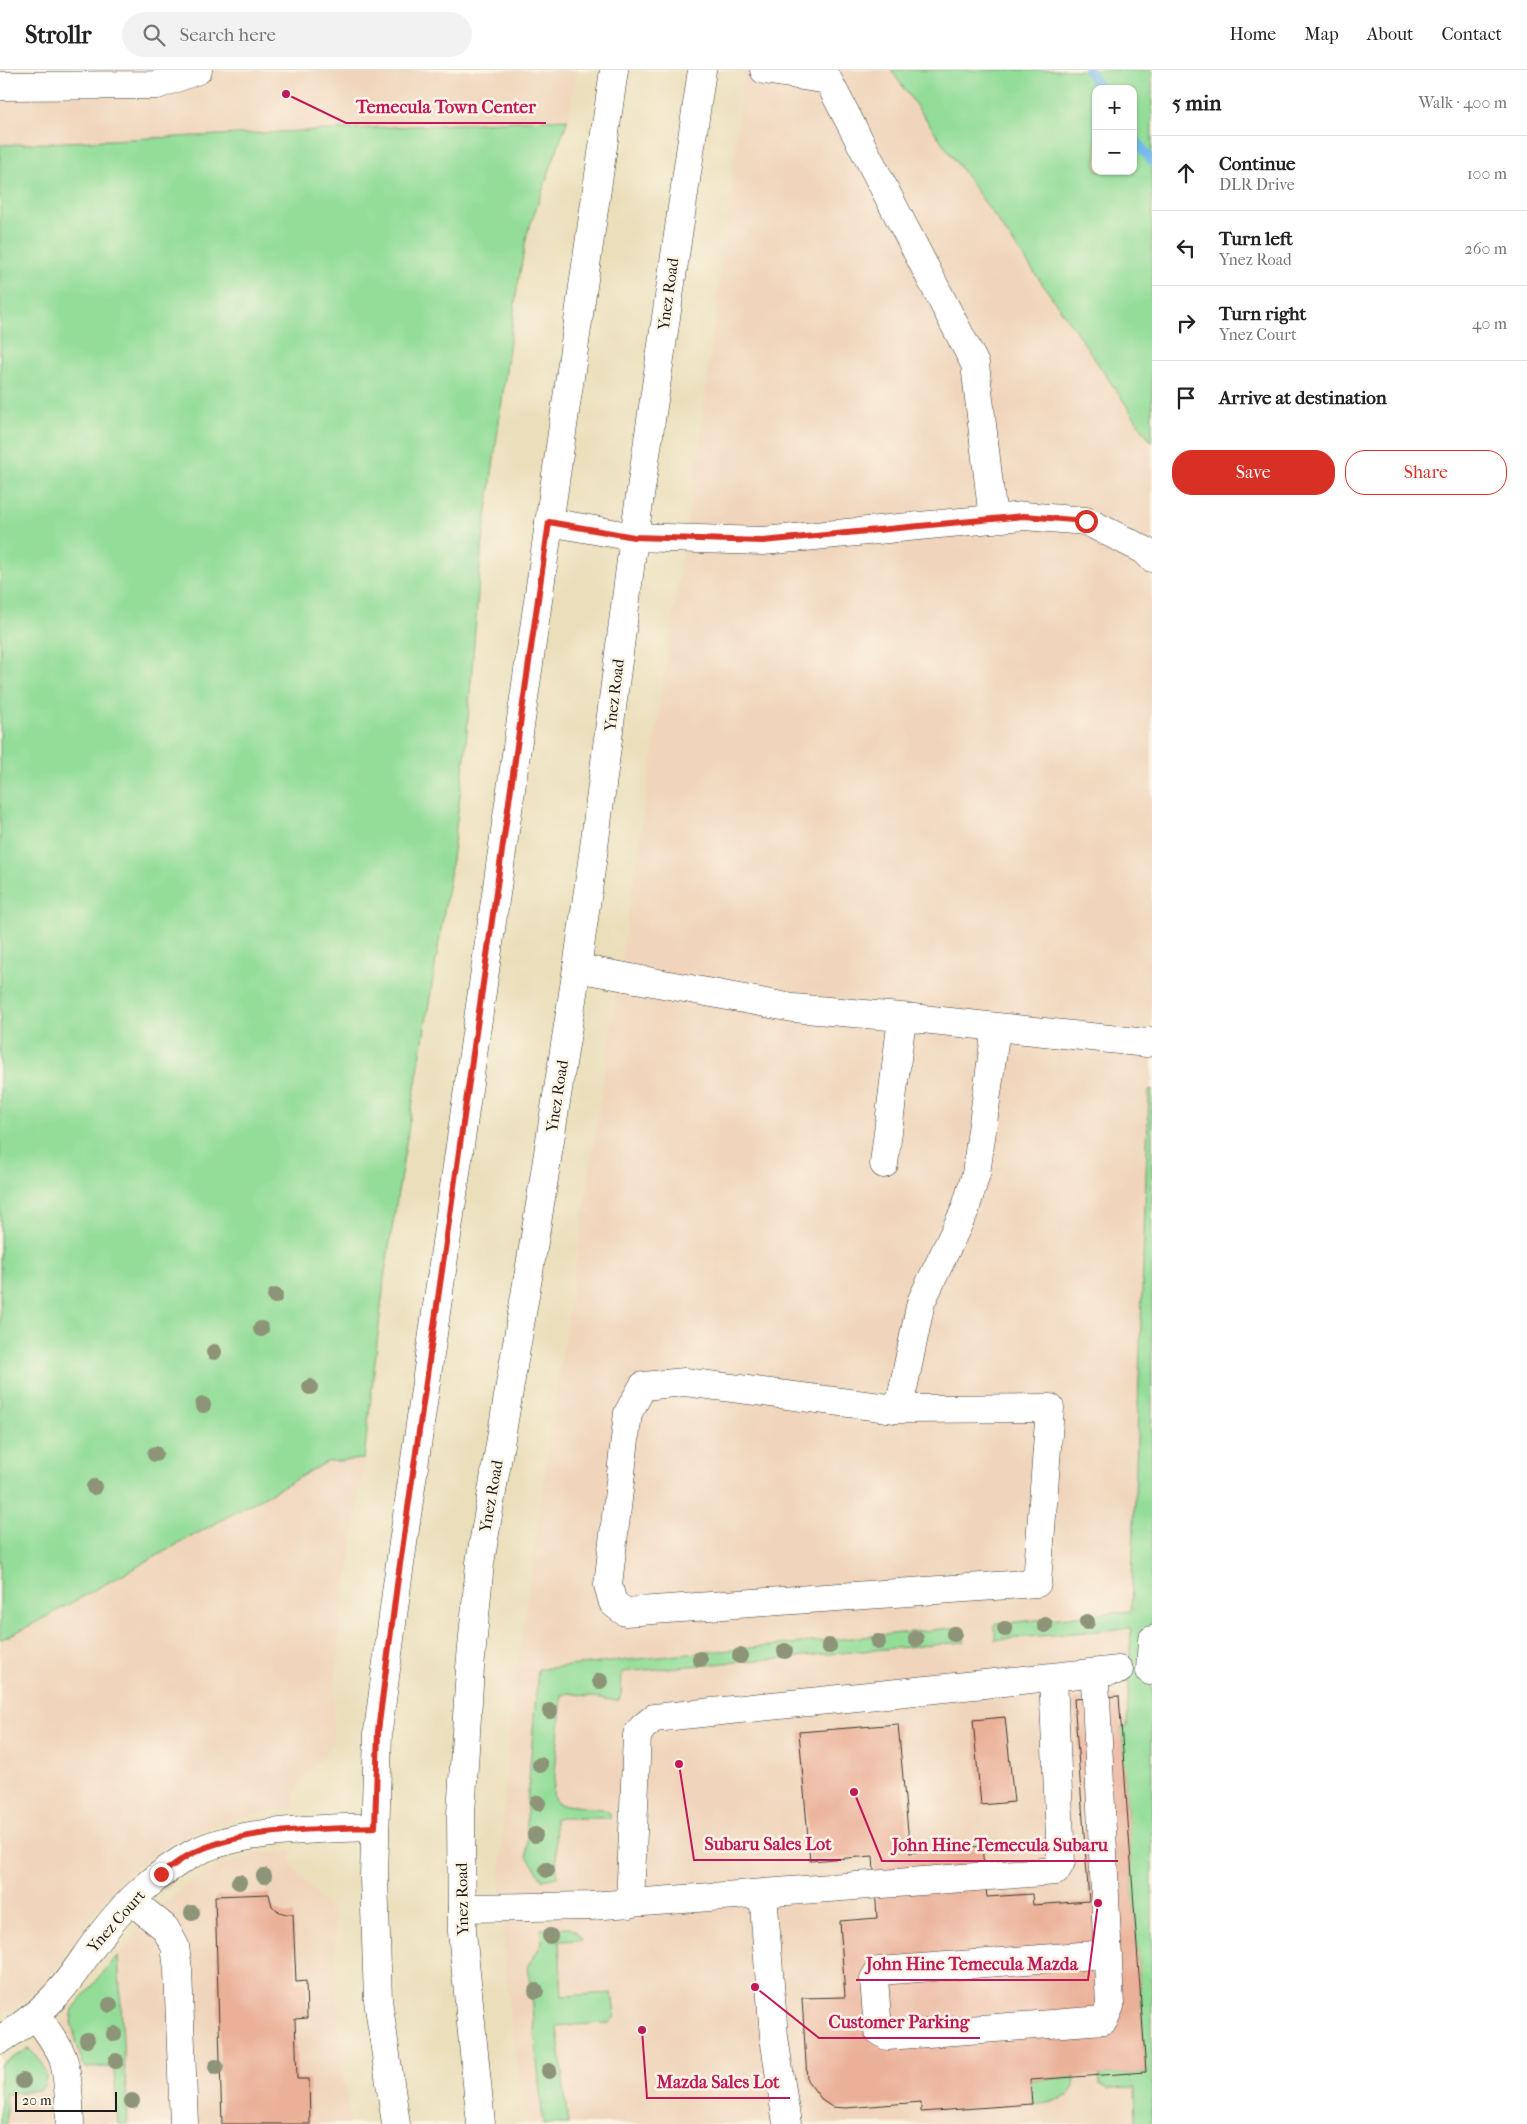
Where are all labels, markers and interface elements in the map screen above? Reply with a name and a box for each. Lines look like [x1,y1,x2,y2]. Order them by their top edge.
search box [122,12,472,57]
text: Strollr [25,21,92,49]
icon: search [140,21,168,49]
text: Search here [180,24,276,46]
text: Home [1229,24,1276,45]
text: Map [1304,24,1339,45]
text: About [1367,24,1413,45]
text: Contact [1441,24,1502,45]
map controls [1092,85,1137,175]
button: + [1092,85,1137,130]
callout: Temecula Town Center [346,90,546,123]
text: 5 min [1172,91,1221,115]
text: Walk · 400 m [1418,93,1507,112]
text: Temecula Town Center [355,97,536,118]
button: − [1092,130,1137,175]
text: Continue [1219,153,1295,175]
icon: ahead [1172,159,1200,187]
text: 100 m [1467,164,1507,183]
text: DLR Drive [1219,175,1295,194]
text: Turn left [1219,228,1293,250]
icon: left [1172,234,1200,262]
text: 260 m [1465,239,1507,258]
text: Ynez Road [1219,250,1292,269]
street label: Ynez Road [653,256,683,332]
text: Turn right [1219,303,1306,325]
icon: right [1172,309,1200,337]
text: 40 m [1472,314,1507,333]
text: Ynez Court [1219,325,1297,344]
icon: arrive [1172,384,1200,412]
text: Arrive at destination [1219,387,1387,409]
button: Save [1172,450,1335,495]
button: Share [1345,450,1507,495]
route start [1075,510,1098,533]
street label: Ynez Road [600,657,628,733]
street label: Ynez Road [542,1058,572,1134]
street label: Ynez Road [475,1458,507,1534]
callout: Subaru Sales Lot [694,1827,841,1860]
callout: John Hine Temecula Subaru [882,1828,1118,1861]
text: Subaru Sales Lot [704,1834,832,1855]
text: John Hine Temecula Subaru [890,1835,1109,1856]
street label: Ynez Road [452,1862,472,1937]
route end [150,1863,173,1886]
street label: Ynez Court [82,1886,149,1957]
callout: John Hine Temecula Mazda [856,1947,1088,1980]
text: John Hine Temecula Mazda [864,1954,1079,1975]
callout: Customer Parking [819,2005,980,2038]
text: Customer Parking [829,2012,971,2033]
callout: Mazda Sales Lot [647,2065,790,2098]
text: Mazda Sales Lot [655,2072,780,2093]
scale bar [15,2089,118,2112]
text: 20 m [22,2092,52,2109]

